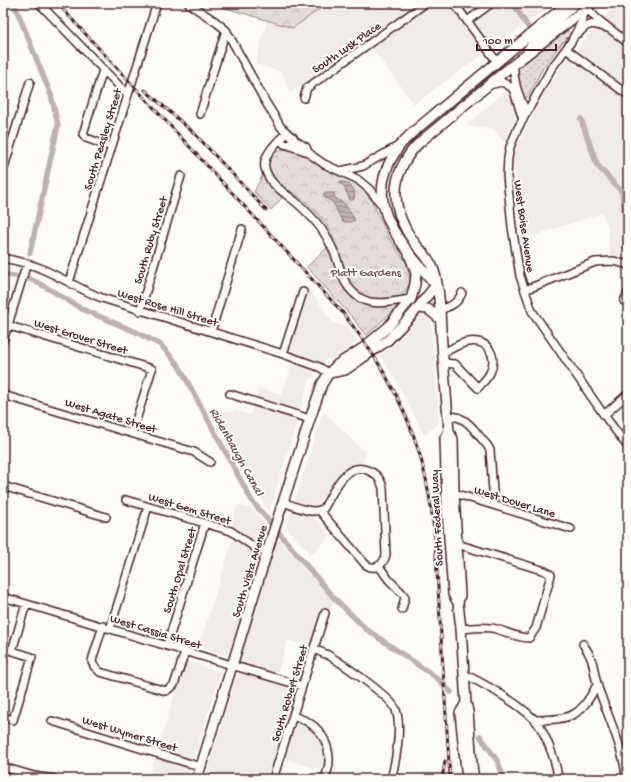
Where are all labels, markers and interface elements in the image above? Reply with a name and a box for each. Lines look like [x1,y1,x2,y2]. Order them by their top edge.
street label: South Lusk Place [310,19,385,77]
scale bar [477,26,556,52]
text: 100 m [482,35,513,49]
street label: South Peasley Street [82,86,126,192]
street label: West Boise Avenue [510,179,537,274]
street label: South Ruby Street [132,194,172,286]
park label: Platt Gardens [330,267,402,281]
street label: West Rose Hill Street [116,287,220,331]
street label: West Grover Street [32,317,130,359]
street label: West Agate Street [63,396,159,438]
water label: Ridenbaugh Canal [205,406,267,500]
street label: South Federal Way [428,469,448,566]
street label: West Dover Lane [472,484,557,522]
street label: West Gem Street [146,491,233,529]
street label: South Vista Avenue [230,523,272,619]
street label: South Opal Street [161,525,201,615]
street label: West Cassia Street [108,612,204,654]
street label: South Robert Street [270,642,313,744]
street label: West Wymer Street [80,714,180,756]

